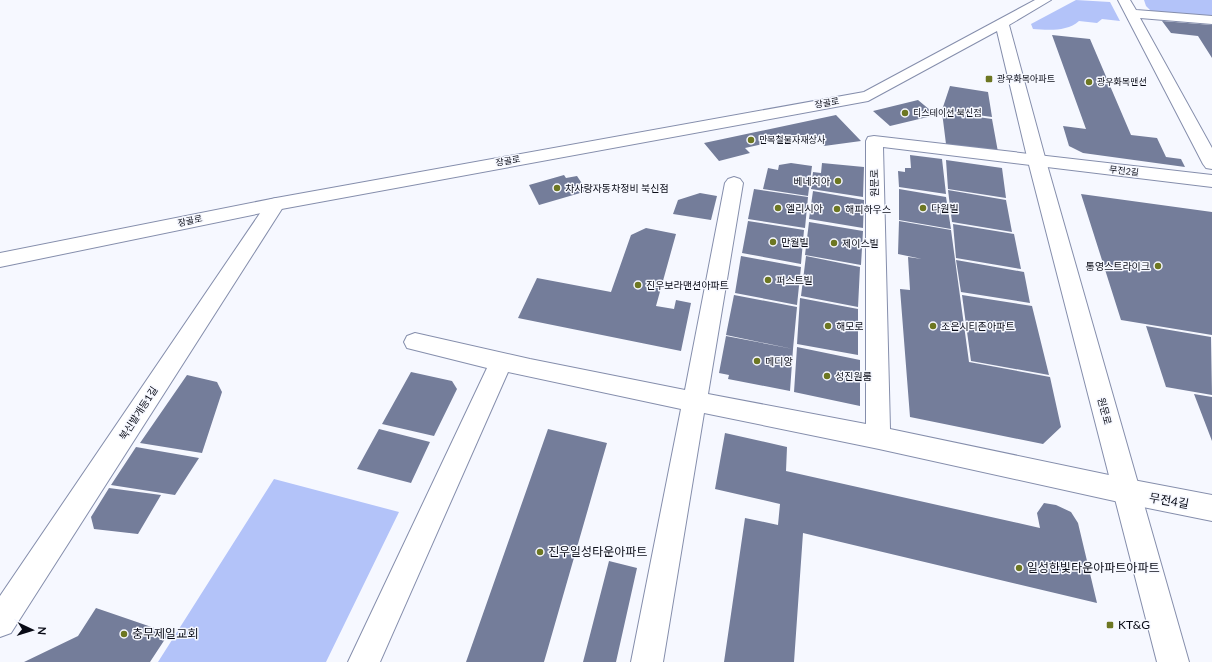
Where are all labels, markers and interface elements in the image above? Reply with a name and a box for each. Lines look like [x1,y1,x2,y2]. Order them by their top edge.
place label: 광우화목아파트 [997,73,1055,84]
marker: 광우화목아파트 [984,74,994,84]
place label: 광우화목맨션 [1097,76,1147,87]
marker: 광우화목맨션 [1084,77,1094,87]
street label: 장골로 [814,95,840,110]
place label: 티스테이션 북신점 [913,107,982,118]
marker: 티스테이션 북신점 [900,108,910,118]
place label: 만복철물자재상사 [759,134,825,145]
marker: 만복철물자재상사 [746,135,756,145]
street label: 장골로 [495,153,521,168]
street label: 무전2길 [1108,163,1140,178]
street label: 원문로 [868,169,880,197]
place label: 베네치아 [793,175,831,187]
marker: 베네치아 [833,176,843,186]
place label: 차사랑자동차정비 북신점 [565,182,669,194]
marker: 차사랑자동차정비 북신점 [552,183,562,193]
place label: 엘리시아 [786,202,824,214]
place label: 다원빌 [931,202,959,214]
marker: 엘리시아 [773,203,783,213]
place label: 해피하우스 [845,203,891,215]
marker: 다원빌 [918,203,928,213]
marker: 해피하우스 [832,204,842,214]
street label: 장골로 [177,213,203,228]
place label: 만월빌 [781,236,809,248]
marker: 만월빌 [768,237,778,247]
place label: 제이스빌 [842,237,879,249]
marker: 제이스빌 [829,238,839,248]
place label: 통영스트라이크 [1086,260,1150,272]
marker: 통영스트라이크 [1153,261,1163,271]
place label: 퍼스트빌 [776,274,813,286]
marker: 퍼스트빌 [763,275,773,285]
place label: 진우보라맨션아파트 [646,279,729,291]
marker: 진우보라맨션아파트 [633,280,643,290]
place label: 해모로 [836,320,864,332]
place label: 조은시티존아파트 [941,320,1015,332]
marker: 해모로 [823,321,833,331]
marker: 조은시티존아파트 [928,321,938,331]
place label: 메디앙 [765,355,793,367]
marker: 메디앙 [752,356,762,366]
place label: 성진원룸 [835,370,872,382]
marker: 성진원룸 [822,371,832,381]
street label: 북신발개등1길 [116,384,160,442]
street label: 원문로 [1096,396,1114,426]
street label: 무전4길 [1148,490,1190,511]
place label: 진우일성타운아파트 [548,544,647,559]
marker: 진우일성타운아파트 [535,547,545,557]
place label: 일성한빛타운아파트아파트 [1027,560,1159,575]
marker: 일성한빛타운아파트아파트 [1014,563,1024,573]
north arrow [12,610,52,650]
place label: KT&G [1118,617,1150,632]
marker: KT&G [1105,620,1115,630]
text: N [36,626,49,635]
place label: 충무제일교회 [132,626,198,641]
marker: 충무제일교회 [119,629,129,639]

